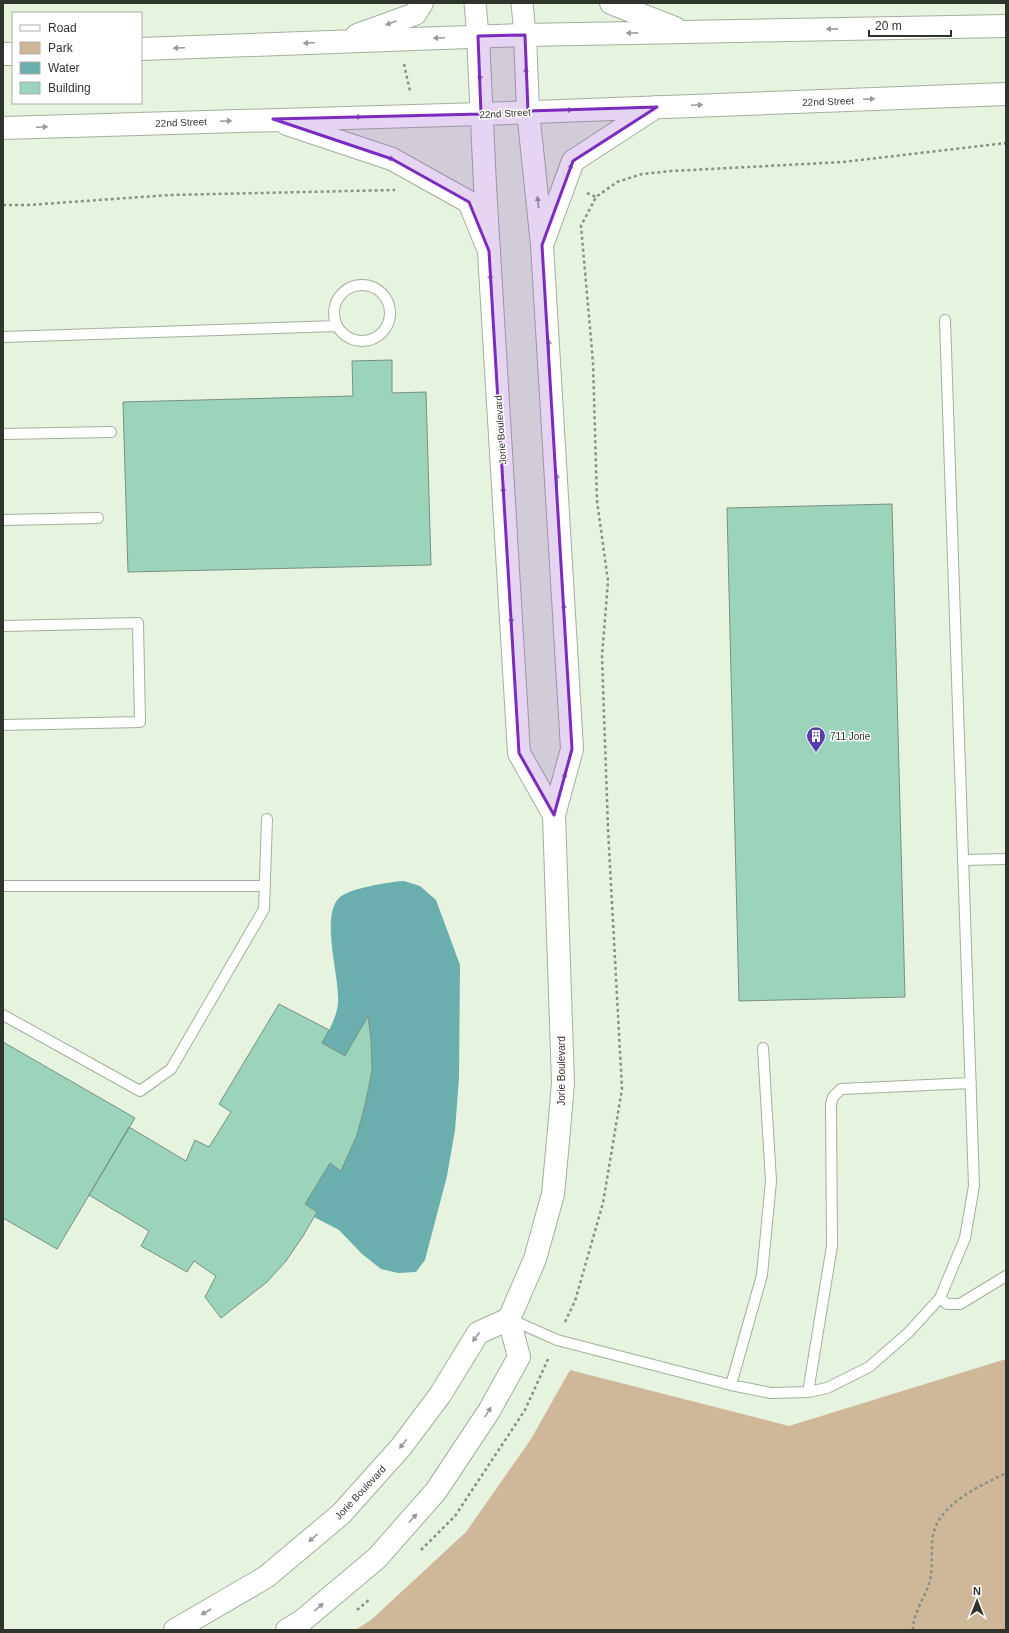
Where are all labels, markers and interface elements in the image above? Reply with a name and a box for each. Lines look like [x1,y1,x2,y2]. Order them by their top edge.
legend [12,12,142,104]
scale bar [869,12,951,38]
text: 20 m [875,19,902,33]
one-way arrow [384,20,396,26]
text: Road [48,21,77,35]
one-way arrow [825,26,838,32]
one-way arrow [626,29,638,36]
one-way arrow [432,35,445,41]
one-way arrow [302,40,315,46]
text: Park [48,41,74,55]
one-way arrow [172,45,185,51]
text: Water [48,61,80,75]
one-way arrow [523,67,530,79]
one-way arrow [476,69,483,81]
text: Building [48,81,91,95]
street label: 22nd Street [802,95,854,108]
one-way arrow [863,96,876,102]
one-way arrow [691,102,703,109]
street label: 22nd Street [479,107,531,120]
one-way arrow [561,107,574,113]
one-way arrow [350,114,363,120]
street label: 22nd Street [155,116,207,129]
one-way arrow [220,118,233,124]
one-way arrow [36,124,49,130]
one-way arrow [384,156,396,162]
one-way arrow [567,163,573,175]
one-way arrow [535,196,541,208]
one-way arrow [487,269,493,282]
one-way arrow [545,339,552,351]
street label: Jorie Boulevard [493,395,508,465]
one-way arrow [553,473,560,485]
one-way arrow [500,482,507,494]
one-way arrow [561,603,568,615]
one-way arrow [508,612,515,624]
building icon: 711 Jorie [805,725,827,753]
place label: 711 Jorie [830,731,871,742]
one-way arrow [562,771,568,784]
street label: Jorie Boulevard [556,1036,567,1106]
one-way arrow [472,1332,480,1343]
one-way arrow [484,1406,491,1418]
one-way arrow [398,1439,407,1450]
street label: Jorie Boulevard [333,1463,388,1522]
one-way arrow [408,1513,417,1523]
one-way arrow [307,1533,318,1542]
north arrow [957,1581,997,1621]
text: N [973,1585,981,1597]
one-way arrow [313,1603,324,1612]
one-way arrow [200,1608,212,1615]

